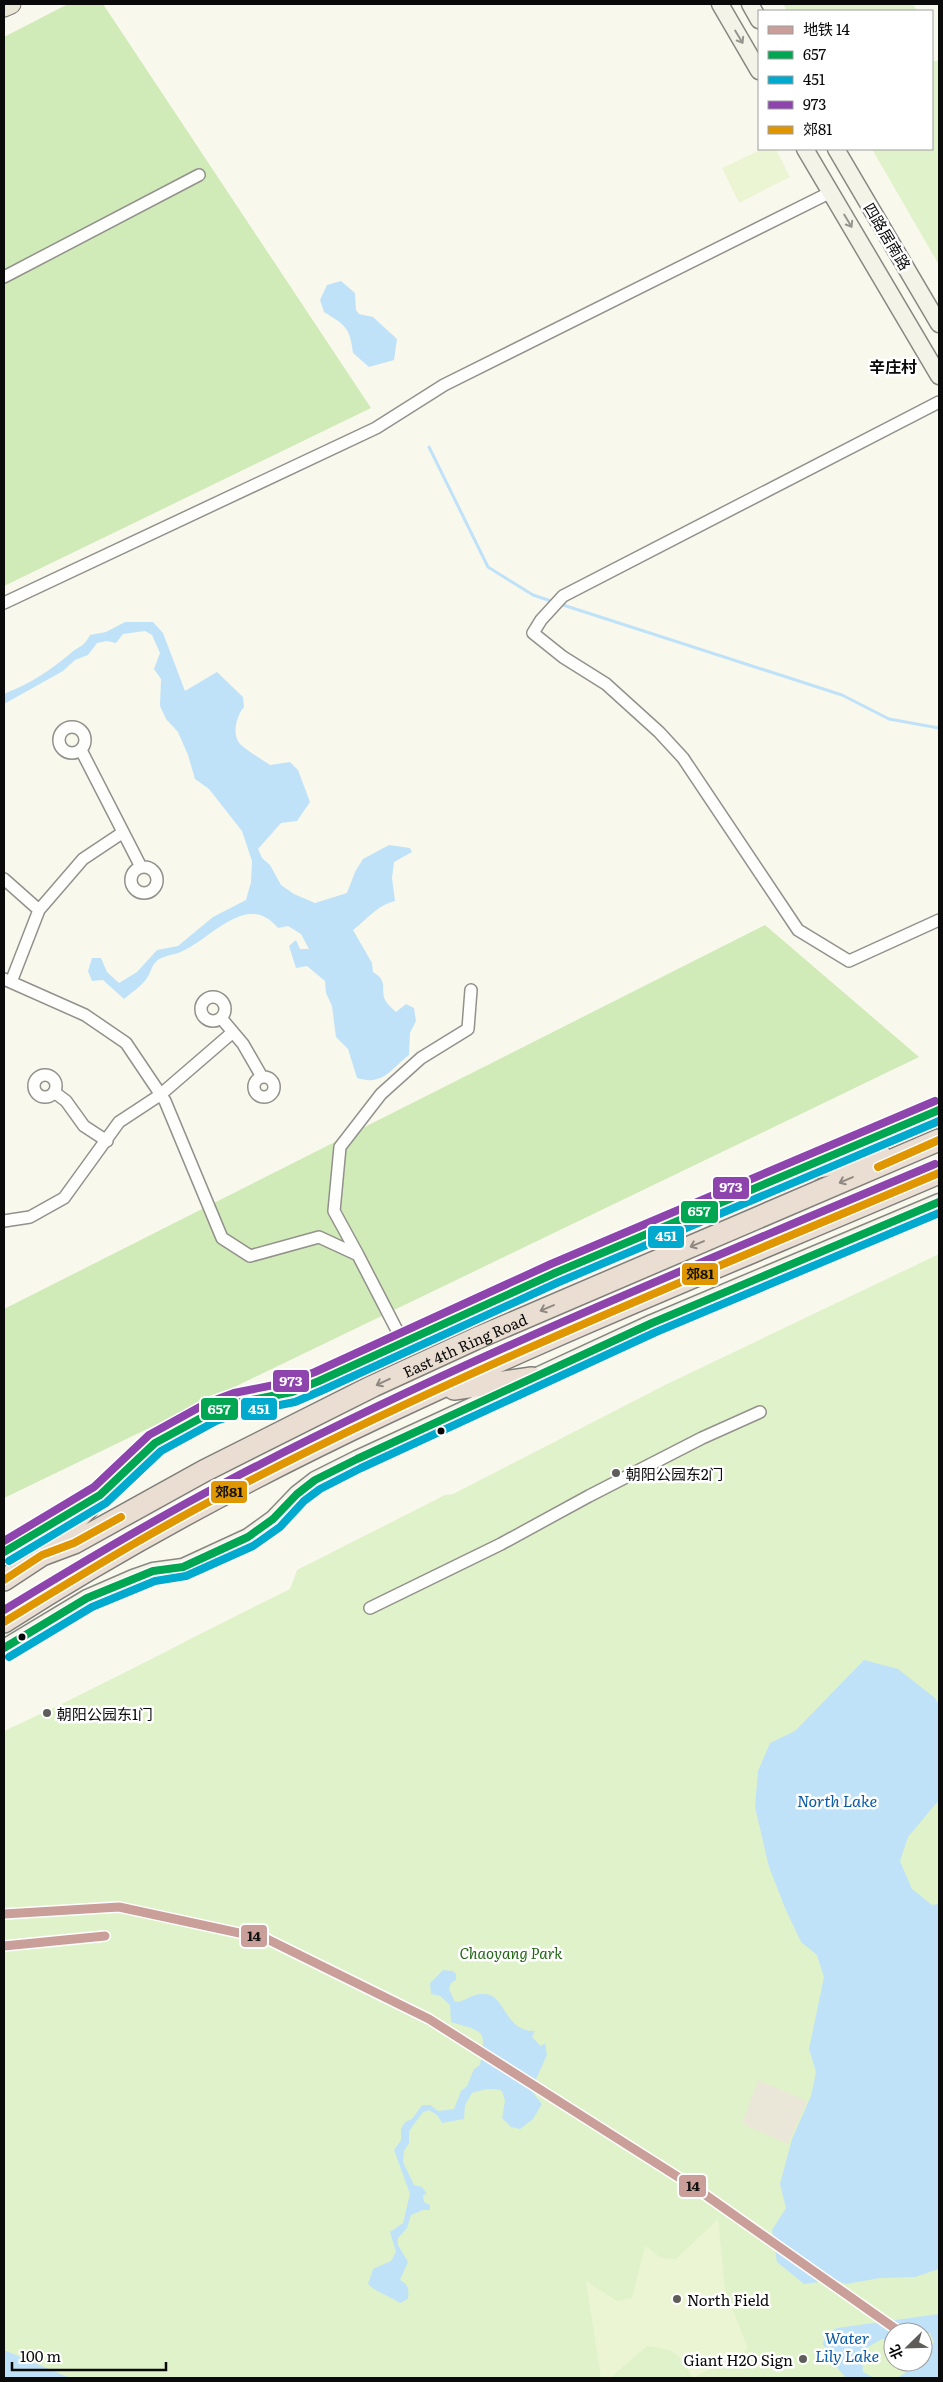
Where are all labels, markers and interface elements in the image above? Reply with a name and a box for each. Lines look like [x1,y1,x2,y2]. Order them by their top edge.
legend [758,10,933,150]
text: 地铁 14 [803,17,850,40]
one-way arrow [735,30,745,44]
text: 657 [803,42,827,65]
text: 451 [803,67,825,90]
text: 973 [803,92,826,115]
text: 郊81 [803,117,832,140]
street label: 四路居南路 [859,198,917,274]
one-way arrow [843,213,853,227]
district label: 辛庄村 [869,354,917,378]
line badge: 973 [712,1176,750,1200]
text: 973 [719,1176,743,1196]
one-way arrow [839,1176,854,1186]
line badge: 657 [680,1200,719,1224]
text: 657 [687,1200,711,1220]
line badge: 451 [647,1225,685,1249]
text: 451 [655,1225,677,1245]
one-way arrow [690,1240,705,1249]
line badge: 郊81 [681,1262,719,1286]
text: 郊81 [686,1263,714,1283]
one-way arrow [540,1303,555,1313]
street label: East 4th Ring Road [399,1307,530,1382]
line badge: 973 [272,1369,310,1393]
text: 973 [279,1370,303,1390]
one-way arrow [376,1377,391,1387]
line badge: 657 [200,1397,239,1421]
line badge: 451 [240,1397,278,1421]
text: 657 [207,1398,231,1418]
text: 451 [248,1398,270,1418]
unlabelled marker [436,1426,446,1436]
place label: 朝阳公园东2门 [626,1462,724,1485]
marker: 朝阳公园东2门 [610,1467,622,1479]
line badge: 郊81 [210,1480,248,1504]
text: 郊81 [215,1481,243,1501]
unlabelled marker [17,1632,27,1642]
place label: 朝阳公园东1门 [57,1702,153,1725]
marker: 朝阳公园东1门 [41,1707,53,1719]
water label: North Lake [797,1788,877,1812]
line badge: 14 [240,1924,268,1948]
text: 14 [247,1925,261,1945]
park label: Chaoyang Park [460,1941,563,1964]
line badge: 14 [678,2174,707,2198]
text: 14 [686,2175,700,2195]
place label: North Field [687,2288,769,2311]
marker: North Field [671,2293,683,2305]
north arrow [883,2322,933,2372]
water label: Water Lily Lake [815,2325,879,2367]
scale bar [12,2340,166,2372]
text: 北 [883,2342,907,2363]
text: 100 m [20,2344,61,2367]
place label: Giant H2O Sign [683,2348,793,2371]
marker: Giant H2O Sign [797,2353,809,2365]

